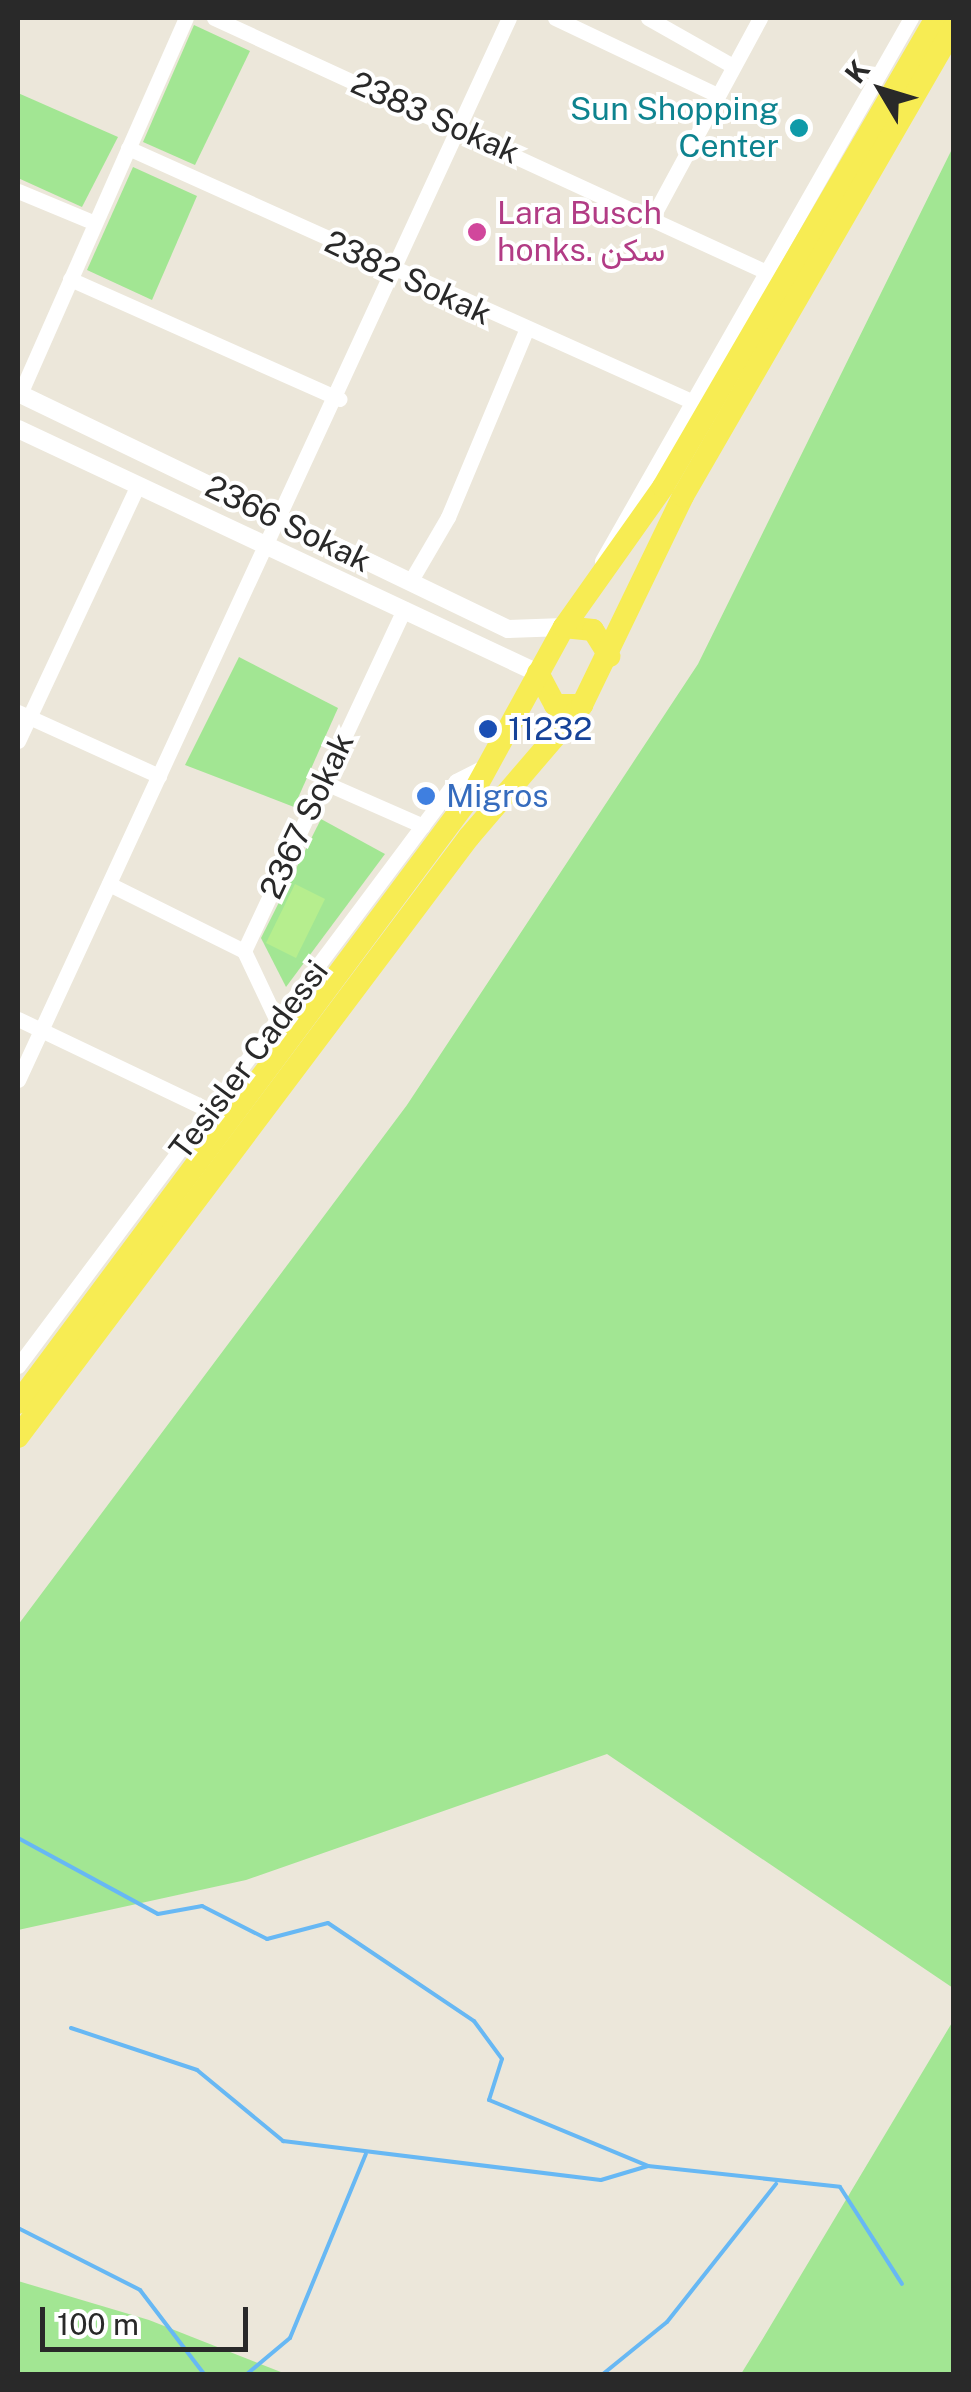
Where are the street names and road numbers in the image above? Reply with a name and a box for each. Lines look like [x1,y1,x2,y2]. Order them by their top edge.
street label: 2383 Sokak [345,64,525,172]
street label: 2382 Sokak [319,223,497,333]
street label: 2366 Sokak [199,467,377,581]
street label: 2367 Sokak [252,727,362,905]
street label: Tesisler Cadessi [162,953,336,1167]

